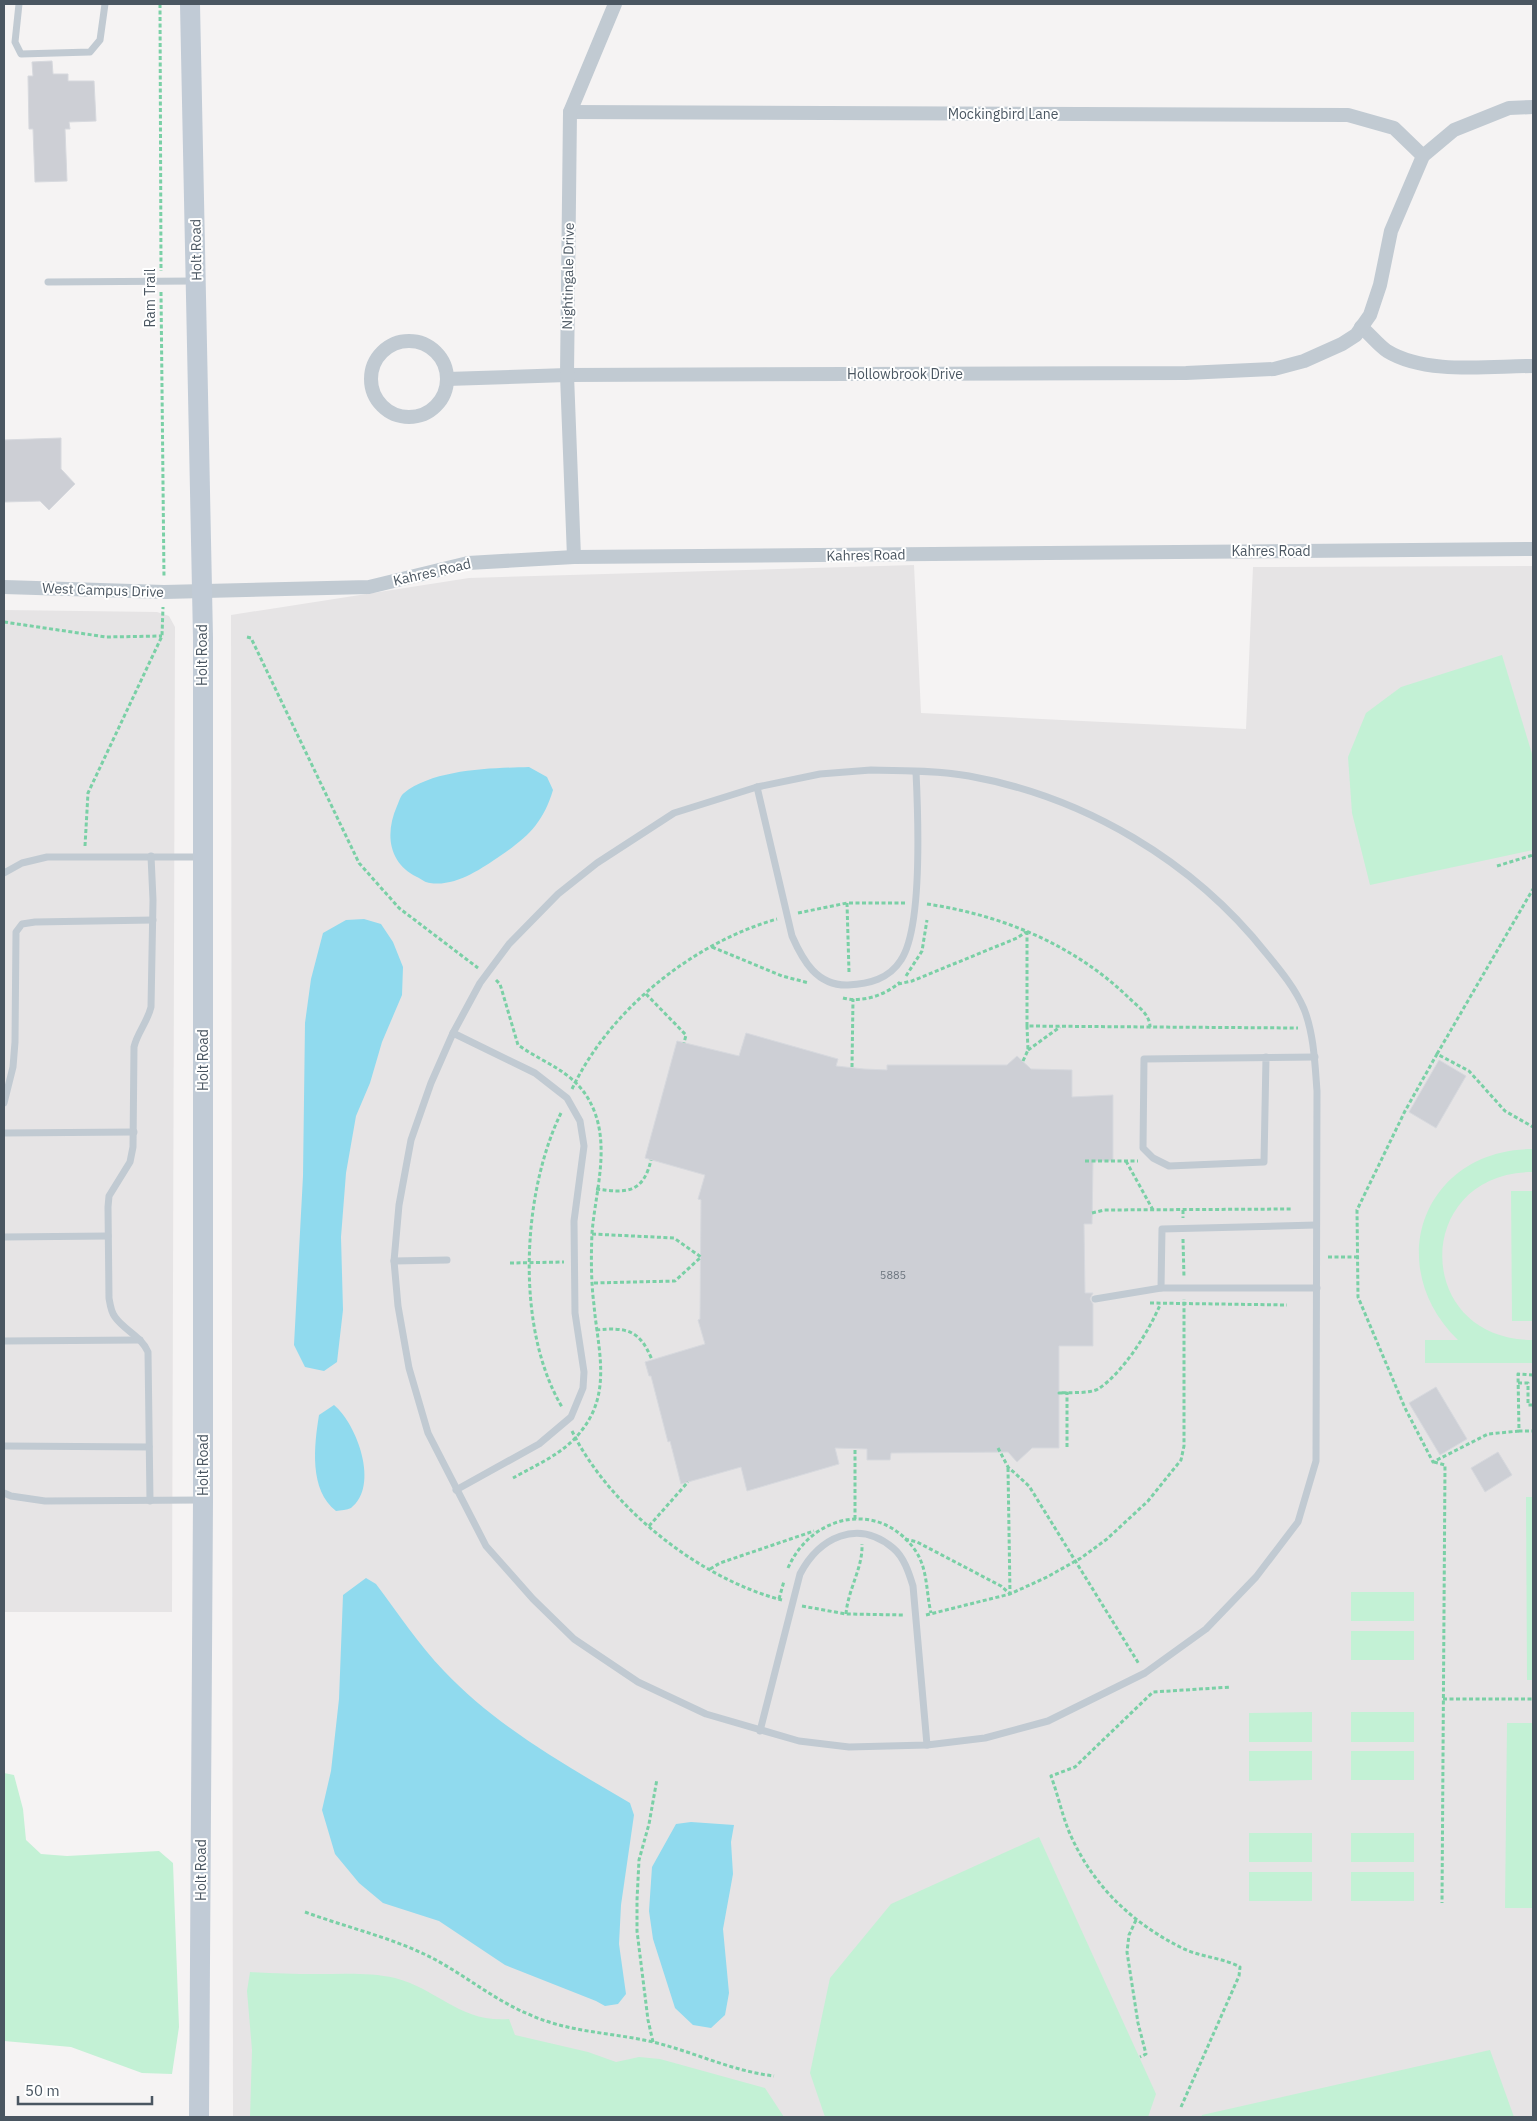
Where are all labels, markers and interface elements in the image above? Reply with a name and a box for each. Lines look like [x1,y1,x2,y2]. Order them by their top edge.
street label: Mockingbird Lane [948,105,1059,123]
street label: Holt Road [186,219,206,281]
street label: Nightingale Drive [558,222,578,330]
street label: Ram Trail [141,268,159,328]
street label: Hollowbrook Drive [847,365,963,383]
street label: Kahres Road [1231,542,1311,560]
street label: Kahres Road [826,545,906,565]
street label: Kahres Road [391,554,473,590]
street label: West Campus Drive [42,579,165,601]
street label: Holt Road [193,624,211,686]
street label: Holt Road [194,1029,212,1091]
house number: 5885 [880,1268,906,1282]
street label: Holt Road [194,1434,212,1496]
street label: Holt Road [192,1839,210,1901]
scale bar [18,2074,151,2106]
text: 50 m [25,2081,60,2100]

